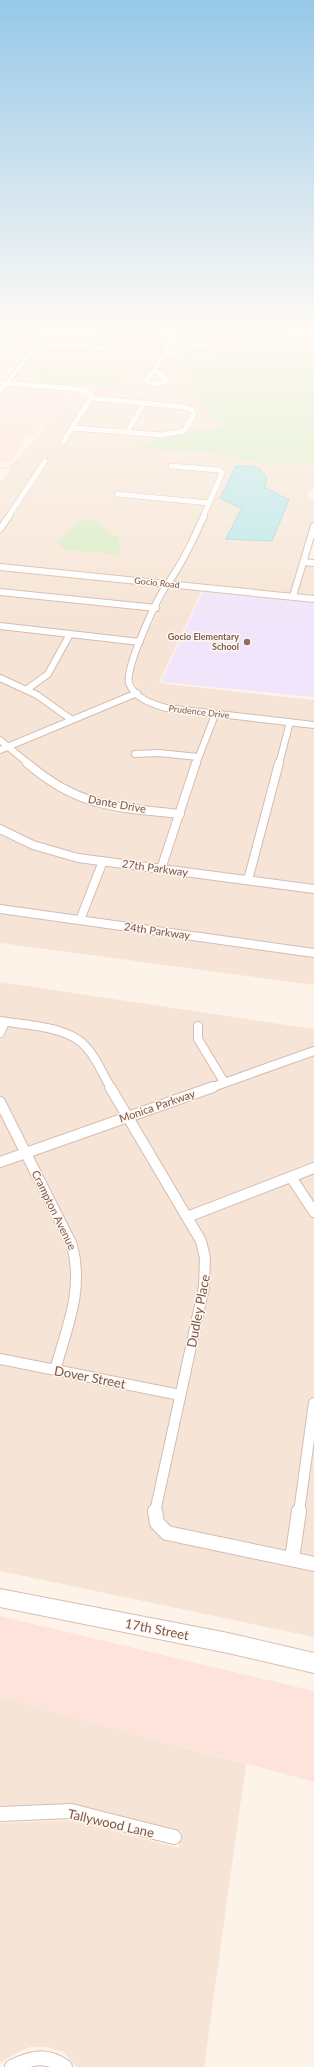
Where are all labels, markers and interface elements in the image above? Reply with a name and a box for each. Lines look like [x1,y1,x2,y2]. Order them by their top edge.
street label: Gocio Road [134,575,180,590]
place label: Gocio Elementary School [168,631,239,652]
marker: Gocio Elementary School [242,637,252,647]
street label: Prudence Drive [168,702,230,721]
street label: Dante Drive [87,792,147,815]
street label: 27th Parkway [121,856,189,879]
street label: 24th Parkway [123,919,191,942]
street label: Monica Parkway [117,1086,197,1125]
street label: Crampton Avenue [30,1168,79,1252]
street label: Dudley Place [183,1273,213,1349]
street label: Dover Street [53,1362,127,1392]
street label: 17th Street [124,1615,191,1643]
street label: Tallywood Lane [66,1805,156,1841]

